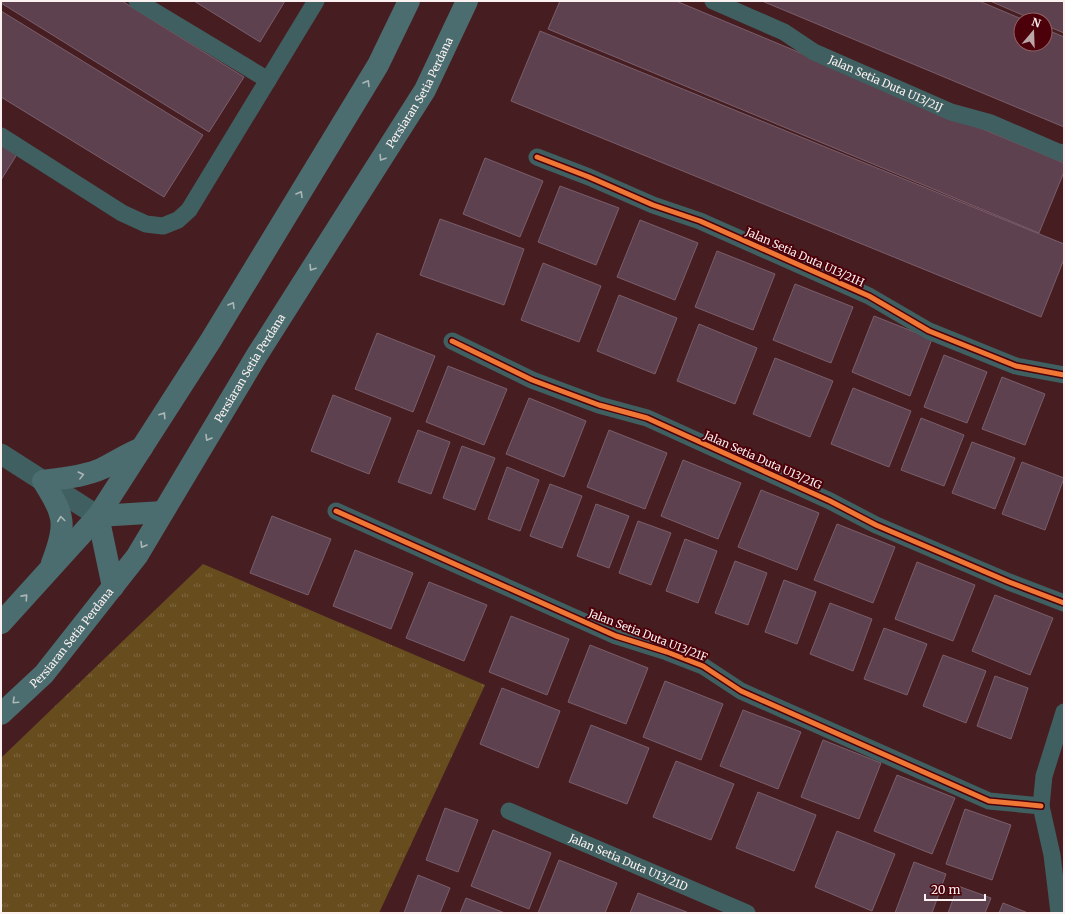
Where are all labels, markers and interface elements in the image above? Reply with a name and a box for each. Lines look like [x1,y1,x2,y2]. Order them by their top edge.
north arrow [1013,12,1053,52]
text: N [1030,15,1043,31]
street label: Persiaran Setia Perdana [383,35,456,151]
street label: Jalan Setia Duta U13/21J [826,52,945,115]
one-way arrow [363,80,370,87]
one-way arrow [379,154,387,161]
one-way arrow [295,191,302,198]
street label: Jalan Setia Duta U13/21H [743,224,867,290]
one-way arrow [310,264,317,271]
one-way arrow [227,302,235,309]
street label: Persiaran Setia Perdana [211,311,288,425]
one-way arrow [158,412,166,419]
street label: Jalan Setia Duta U13/21G [701,427,824,492]
one-way arrow [205,434,212,441]
one-way arrow [78,471,85,479]
one-way arrow [57,516,66,522]
one-way arrow [141,541,148,548]
street label: Persiaran Setia Perdana [27,585,116,691]
one-way arrow [21,594,28,601]
street label: Jalan Setia Duta U13/21F [586,606,710,664]
one-way arrow [12,696,20,704]
street label: Jalan Setia Duta U13/21D [566,830,690,894]
scale bar [925,876,985,902]
text: 20 m [931,882,960,897]

